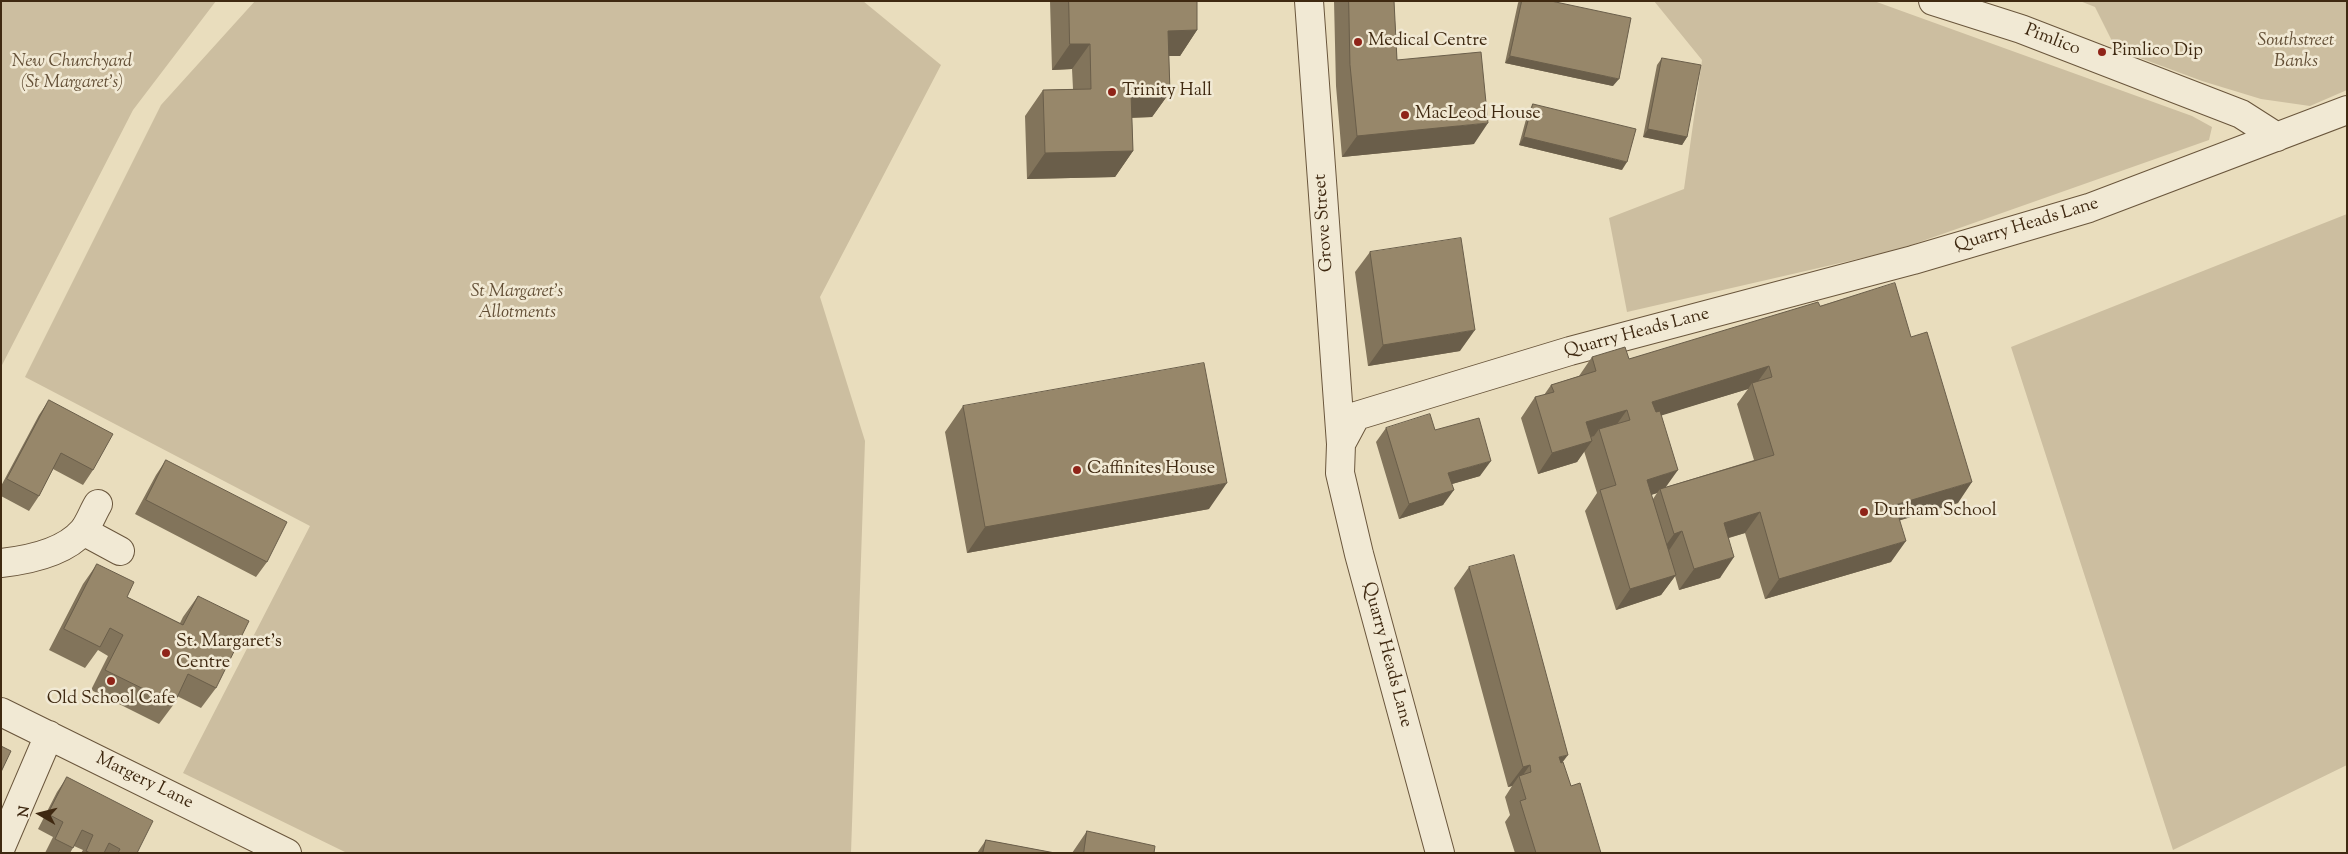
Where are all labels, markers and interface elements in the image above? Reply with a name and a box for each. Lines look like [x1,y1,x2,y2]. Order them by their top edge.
street label: Pimlico [2021,21,2083,61]
place label: Medical Centre [1368,31,1487,53]
park label: Southstreet Banks [2258,31,2334,74]
marker: Medical Centre [1352,36,1364,48]
place label: Pimlico Dip [2112,41,2203,63]
marker: Pimlico Dip [2096,46,2108,58]
park label: New Churchyard (St Margaret's) [12,52,132,94]
place label: Trinity Hall [1122,81,1212,103]
marker: Trinity Hall [1106,86,1118,98]
place label: MacLeod House [1415,104,1541,126]
marker: MacLeod House [1399,109,1411,121]
street label: Grove Street [1311,173,1339,273]
street label: Quarry Heads Lane [1952,194,2102,258]
park label: St Margaret's Allotments [471,282,563,324]
street label: Quarry Heads Lane [1562,304,1712,364]
place label: Caffinites House [1087,459,1215,481]
marker: Caffinites House [1071,464,1083,476]
place label: Durham School [1874,501,1997,523]
marker: Durham School [1858,506,1870,518]
street label: Quarry Heads Lane [1356,580,1416,730]
place label: St. Margaret's Centre [176,632,282,674]
marker: St. Margaret's Centre [160,647,172,659]
marker: Old School Cafe [105,675,117,687]
place label: Old School Cafe [47,689,175,711]
street label: Margery Lane [92,749,196,815]
north arrow [15,789,65,839]
text: N [14,805,36,819]

